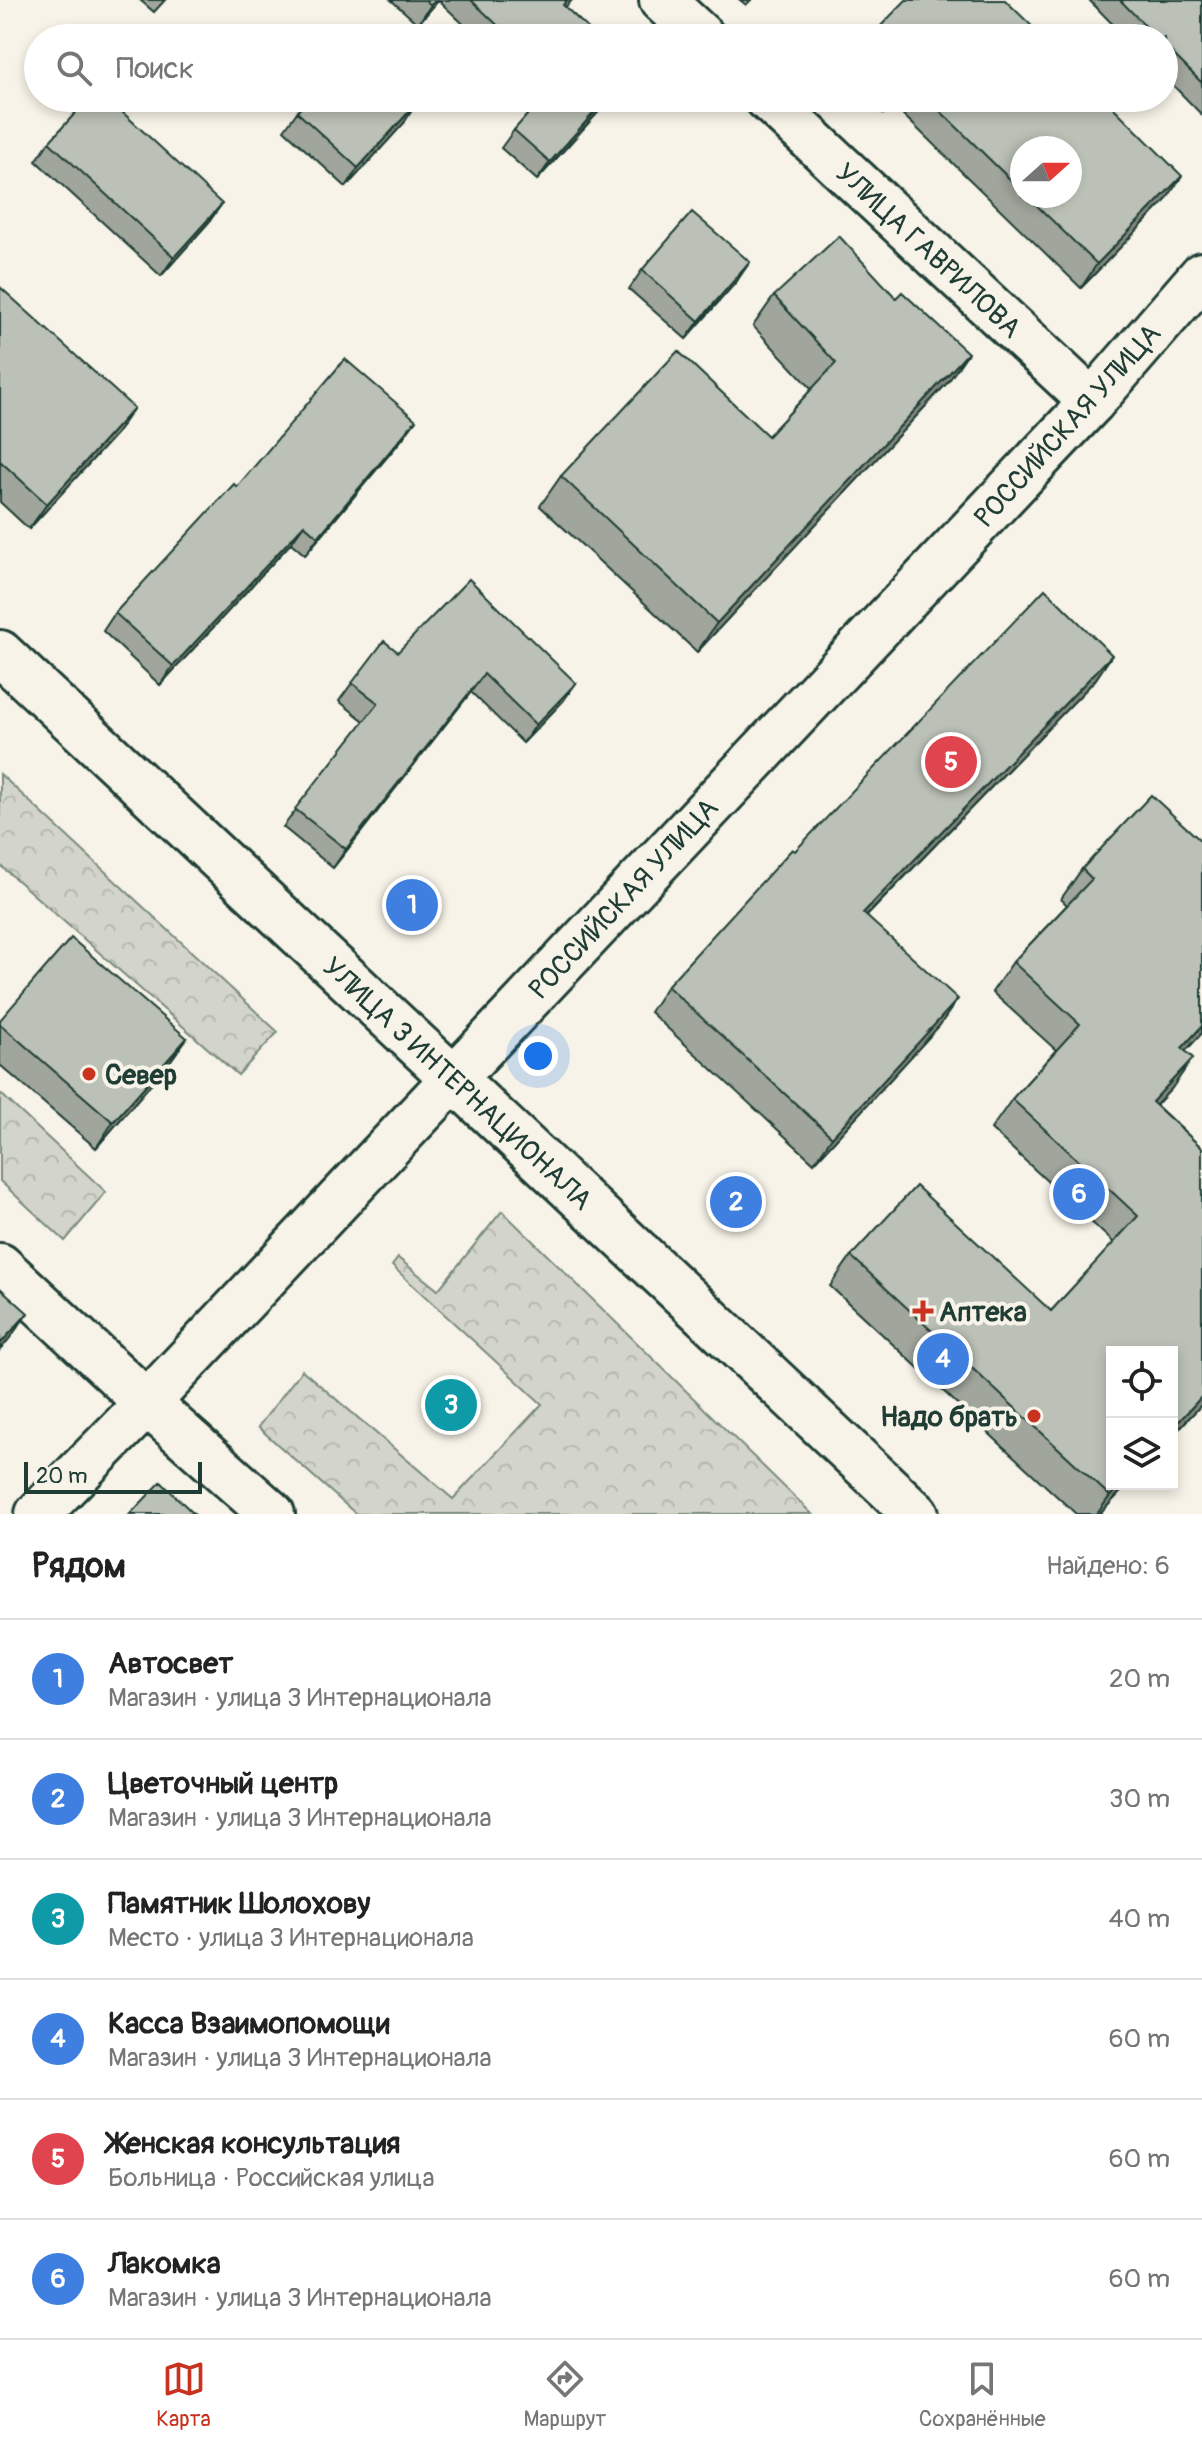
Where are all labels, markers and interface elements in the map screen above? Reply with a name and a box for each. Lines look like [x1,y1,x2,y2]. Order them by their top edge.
search box [24,24,1178,112]
icon: search [52,46,96,90]
text: Поиск [116,50,194,87]
north arrow [1010,136,1082,208]
street label: УЛИЦА ГАВРИЛОВА [828,156,1028,346]
street label: РОССИЙСКАЯ УЛИЦА [967,317,1169,535]
pin: 5 [925,732,977,792]
street label: РОССИЙСКАЯ УЛИЦА [522,791,726,1007]
pin: 1 [386,875,438,935]
street label: УЛИЦА 3 ИНТЕРНАЦИОНАЛА [315,950,599,1218]
your location [518,1036,558,1076]
place label: Север [105,1058,177,1093]
marker: Север [80,1065,98,1083]
pin: 6 [1053,1164,1105,1224]
pin: 2 [710,1172,762,1232]
place label: Аптека [939,1295,1027,1330]
marker: Аптека [914,1302,932,1320]
pin: 4 [917,1329,969,1389]
map controls [1106,1346,1178,1490]
button: locate [1106,1346,1178,1418]
pin: 3 [425,1375,477,1435]
place label: Надо брать [880,1400,1018,1435]
marker: Надо брать [1025,1407,1043,1425]
button: layers [1106,1418,1178,1490]
scale bar [24,1458,202,1494]
text: 20 m [36,1462,88,1490]
text: Рядом [32,1545,126,1588]
text: Найдено: 6 [1046,1550,1170,1582]
text: Автосвет [108,1645,233,1682]
text: 1 [53,1663,63,1695]
text: 20 m [1109,1663,1170,1695]
text: Магазин · улица 3 Интернационала [108,1682,491,1714]
text: Цветочный центр [108,1765,338,1802]
text: 2 [51,1783,65,1815]
text: 30 m [1109,1783,1170,1815]
text: Магазин · улица 3 Интернационала [108,1802,491,1834]
text: Памятник Шолохову [108,1885,370,1922]
text: 3 [51,1903,65,1935]
text: 40 m [1108,1903,1170,1935]
text: Место · улица 3 Интернационала [108,1922,474,1954]
text: Касса Взаимопомощи [108,2005,390,2042]
text: 4 [50,2023,66,2055]
text: 60 m [1108,2023,1170,2055]
text: Магазин · улица 3 Интернационала [108,2042,491,2074]
text: Женская консультация [108,2125,400,2162]
text: 5 [51,2143,65,2175]
text: 60 m [1108,2143,1170,2175]
text: Больница · Российская улица [108,2162,434,2194]
text: Лакомка [108,2245,221,2282]
text: 6 [50,2263,66,2295]
text: 60 m [1108,2263,1170,2295]
text: Магазин · улица 3 Интернационала [108,2282,491,2314]
tab: Карта [156,2357,211,2433]
tab: Маршрут [523,2357,606,2433]
tab: Сохранённые [919,2357,1046,2433]

